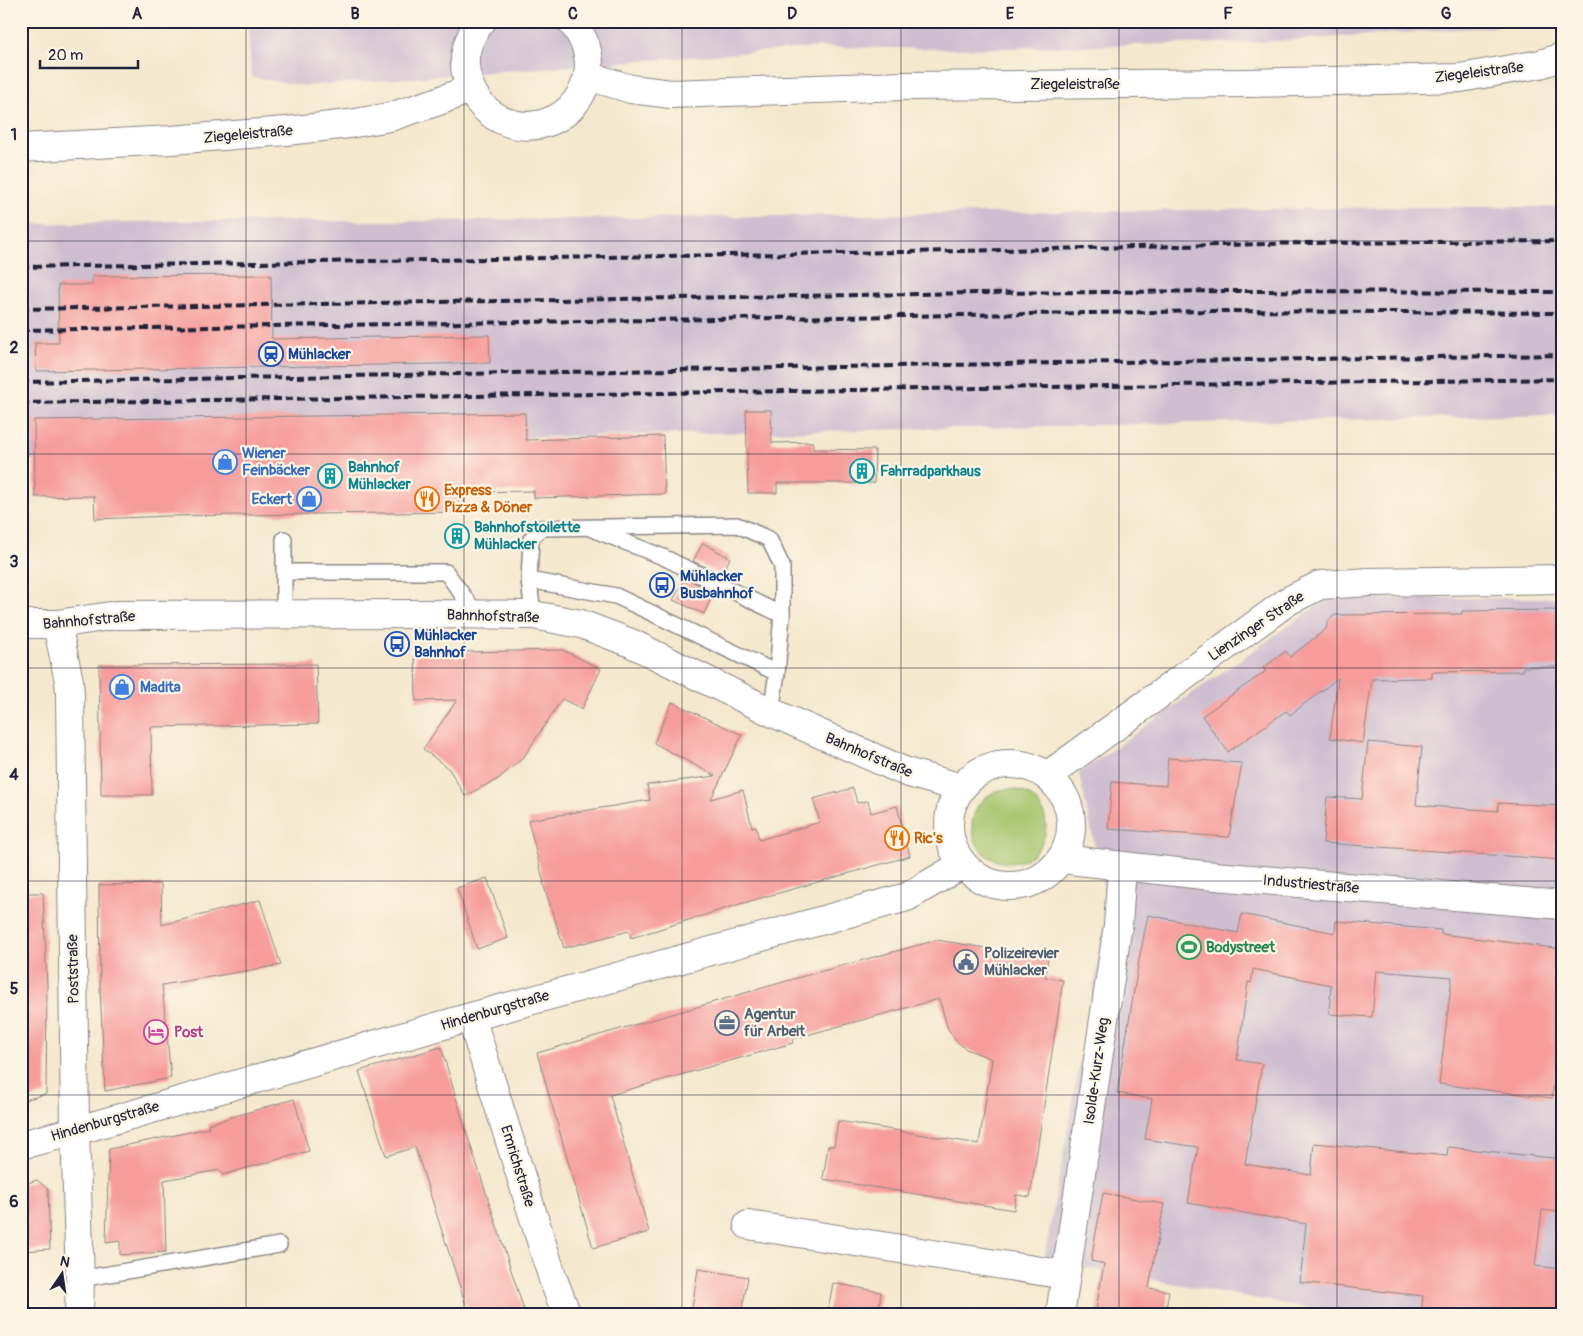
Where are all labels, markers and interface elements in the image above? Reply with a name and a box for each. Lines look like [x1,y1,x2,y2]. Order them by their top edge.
text: A [132,4,143,24]
text: B [350,4,360,24]
text: C [568,4,578,24]
text: D [787,4,797,24]
text: E [1006,4,1015,24]
text: F [1223,4,1233,24]
text: G [1441,4,1452,24]
scale bar [40,38,138,70]
text: 20 m [48,46,83,65]
street label: Ziegeleistraße [1433,58,1525,87]
street label: Ziegeleistraße [1030,75,1120,94]
street label: Ziegeleistraße [203,121,294,148]
text: 1 [11,125,17,145]
text: 2 [10,338,19,358]
station icon: Mühlacker [258,341,284,367]
place label: Mühlacker [288,345,351,364]
place label: Wiener Feinbäcker [242,444,311,480]
shop icon: Wiener Feinbäcker [212,449,238,475]
place label: Bahnhof Mühlacker [348,458,411,494]
building icon: Fahrradparkhaus [849,458,875,484]
place label: Fahrradparkhaus [880,462,981,481]
building icon: Bahnhof Mühlacker [317,463,343,489]
place label: Express Pizza & Döner [444,481,533,517]
shop icon: Eckert [296,486,322,512]
restaurant icon: Express Pizza & Döner [414,486,440,512]
place label: Eckert [252,490,293,509]
place label: Bahnhofstoilette Mühlacker [474,518,581,554]
building icon: Bahnhofstoilette Mühlacker [444,523,470,549]
text: 3 [10,552,19,572]
place label: Mühlacker Busbahnhof [680,567,755,603]
bus stop icon: Mühlacker Busbahnhof [649,572,675,598]
street label: Lienzinger Straße [1205,587,1308,666]
street label: Bahnhofstraße [446,605,540,628]
street label: Bahnhofstraße [42,607,137,634]
place label: Mühlacker Bahnhof [414,626,477,662]
bus stop icon: Mühlacker Bahnhof [384,631,410,657]
shop icon: Madita [109,674,135,700]
place label: Madita [140,678,181,697]
street label: Bahnhofstraße [822,729,916,783]
text: 4 [9,765,19,785]
restaurant icon: Ric's [884,825,910,851]
place label: Ric's [914,829,943,848]
street label: Industriestraße [1262,871,1360,898]
street label: Poststraße [63,933,84,1004]
sports icon: Bodystreet [1176,934,1202,960]
place label: Bodystreet [1206,938,1276,957]
place label: Polizeirevier Mühlacker [984,944,1060,980]
public building icon: Polizeirevier Mühlacker [953,949,979,975]
text: 5 [10,979,19,999]
street label: Hindenburgstraße [439,986,552,1035]
place label: Agentur für Arbeit [744,1005,806,1041]
office icon: Agentur für Arbeit [714,1010,740,1036]
street label: Isolde-Kurz-Weg [1080,1016,1113,1126]
hotel icon: Post [143,1019,169,1045]
place label: Post [174,1023,204,1042]
street label: Hindenburgstraße [49,1097,162,1146]
street label: Emrichstraße [496,1123,539,1210]
text: 6 [9,1192,19,1212]
north arrow [38,1248,88,1298]
text: N [58,1252,71,1271]

